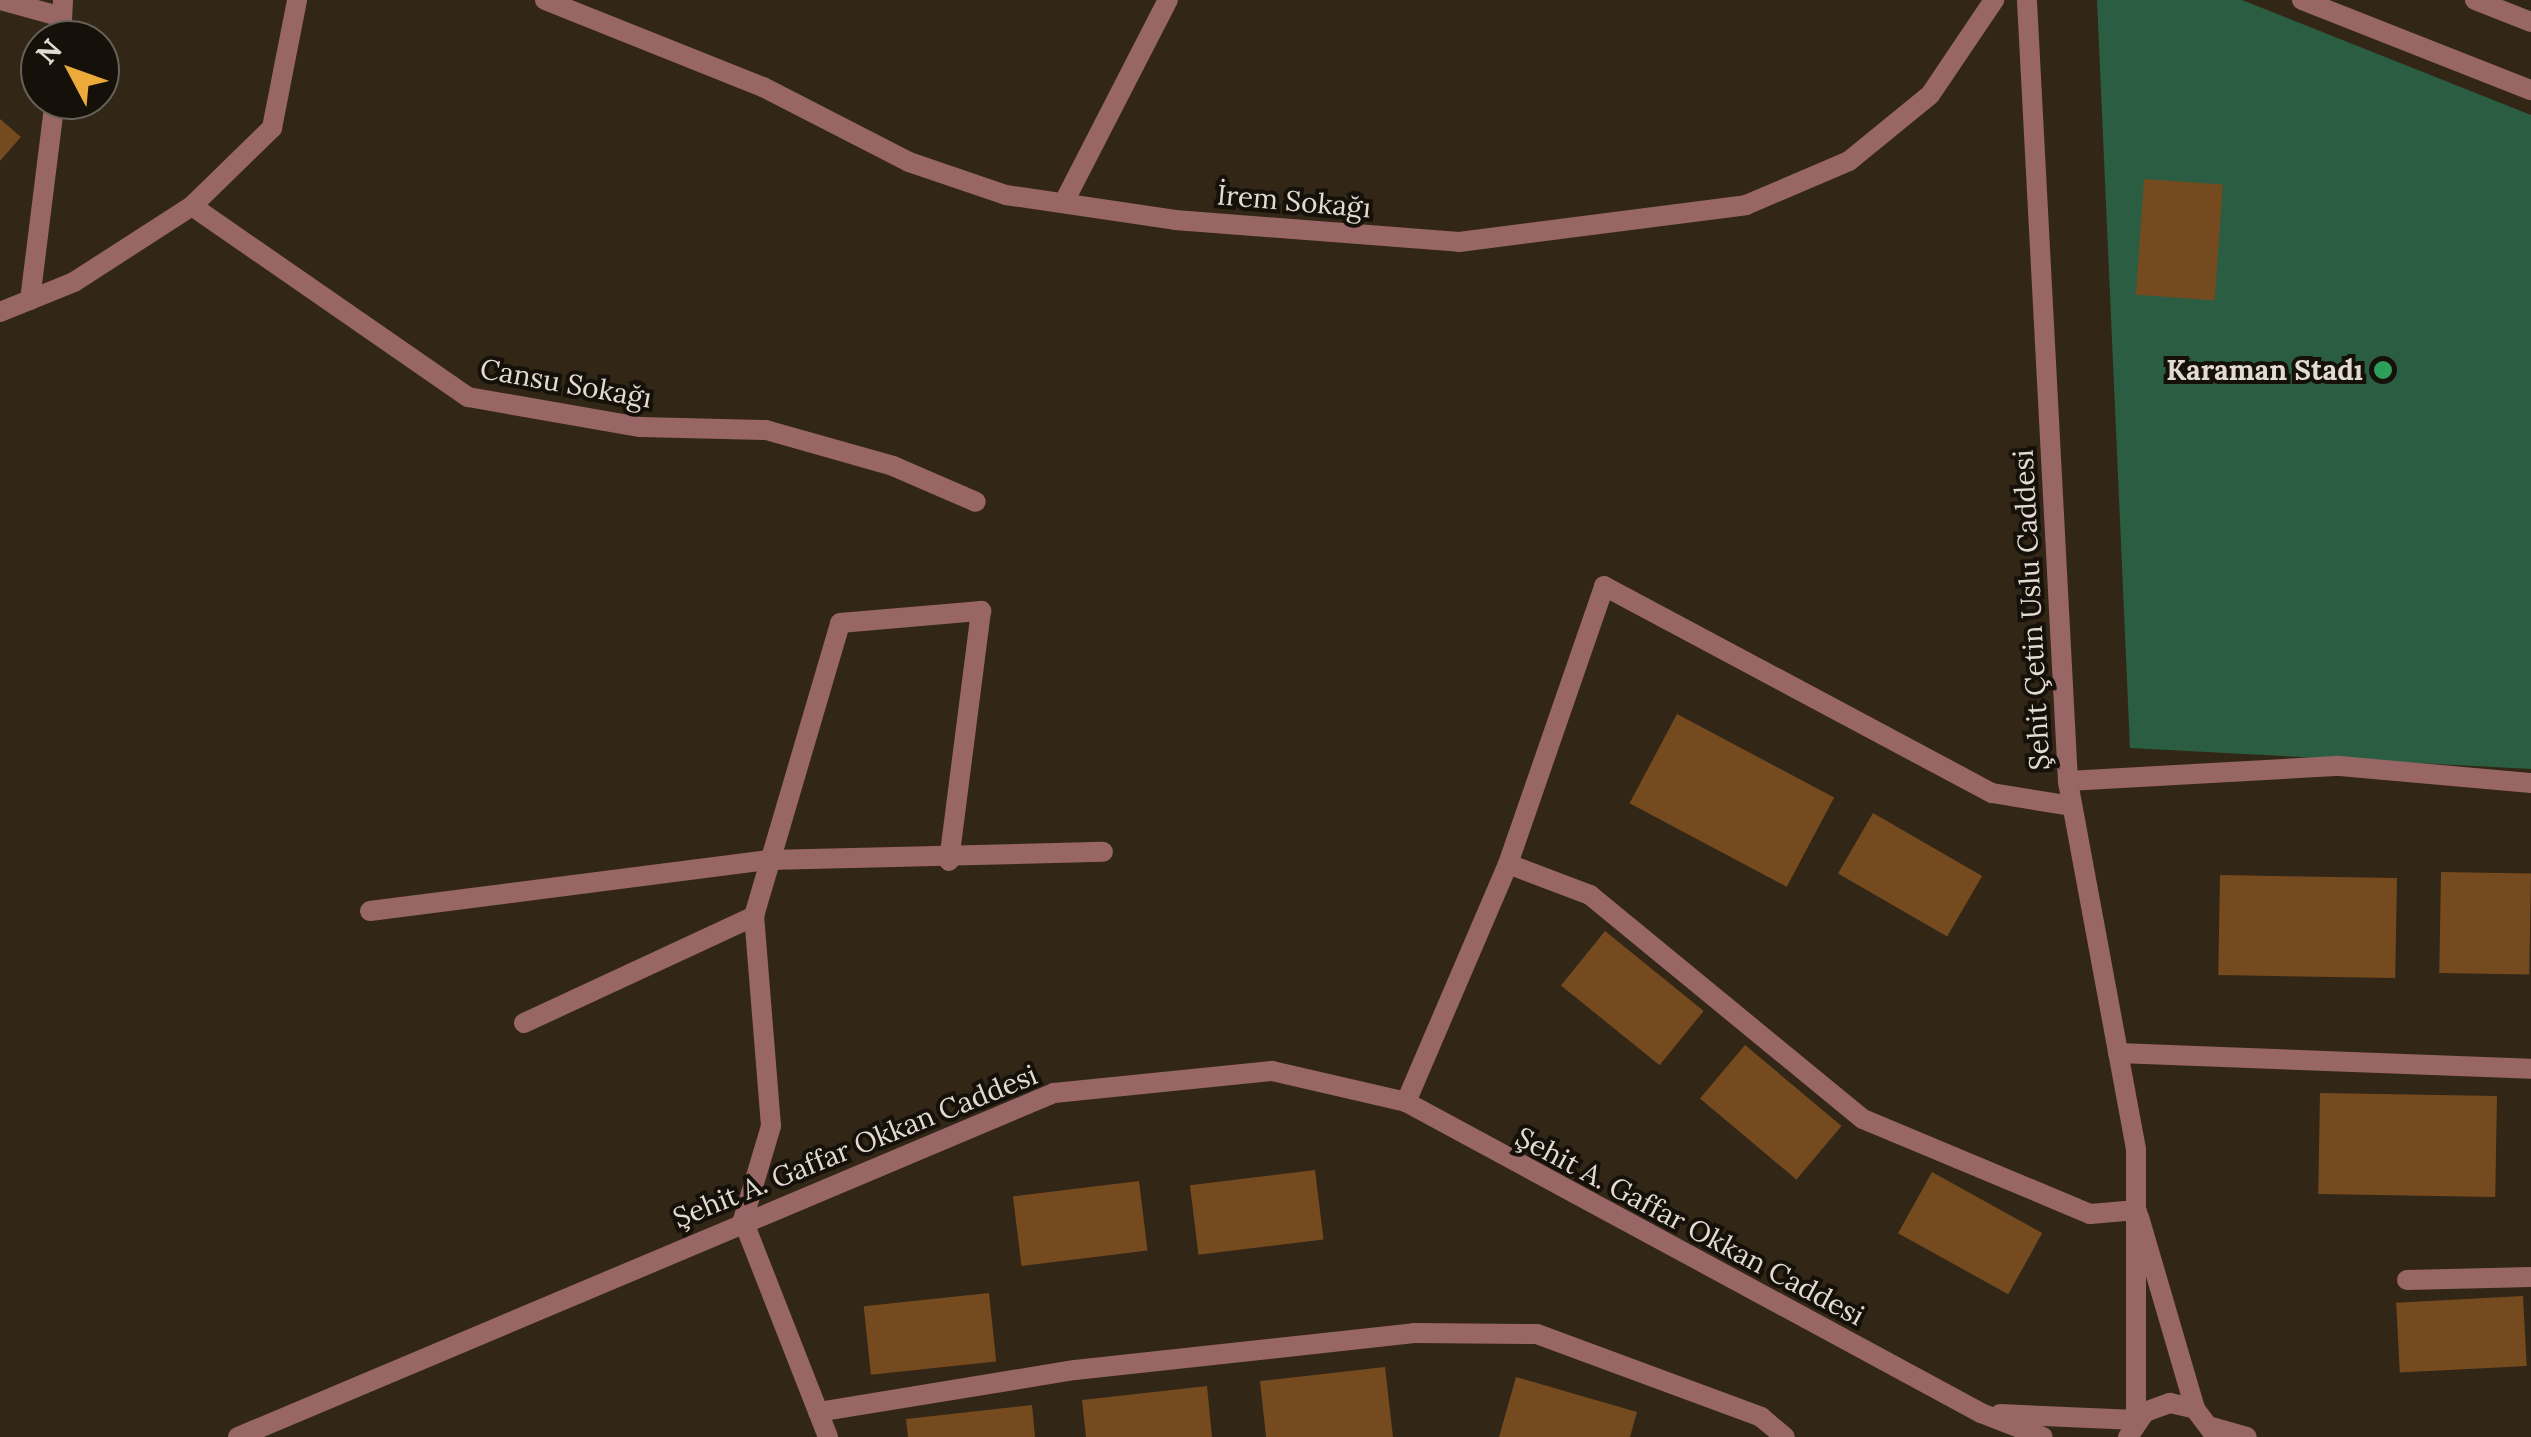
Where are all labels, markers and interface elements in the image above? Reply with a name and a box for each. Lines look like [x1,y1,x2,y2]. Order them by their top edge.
north arrow [20,20,120,120]
text: N [28,32,70,72]
street label: İrem Sokağı [1216,178,1372,224]
street label: Cansu Sokağı [477,351,655,415]
place label: Karaman Stadı [2166,353,2363,387]
marker: Karaman Stadı [2372,359,2394,381]
street label: Şehit Çetin Uslu Caddesi [2006,449,2056,771]
street label: Şehit A. Gaffar Okkan Caddesi [668,1057,1042,1235]
street label: Şehit A. Gaffar Okkan Caddesi [1510,1120,1870,1332]

